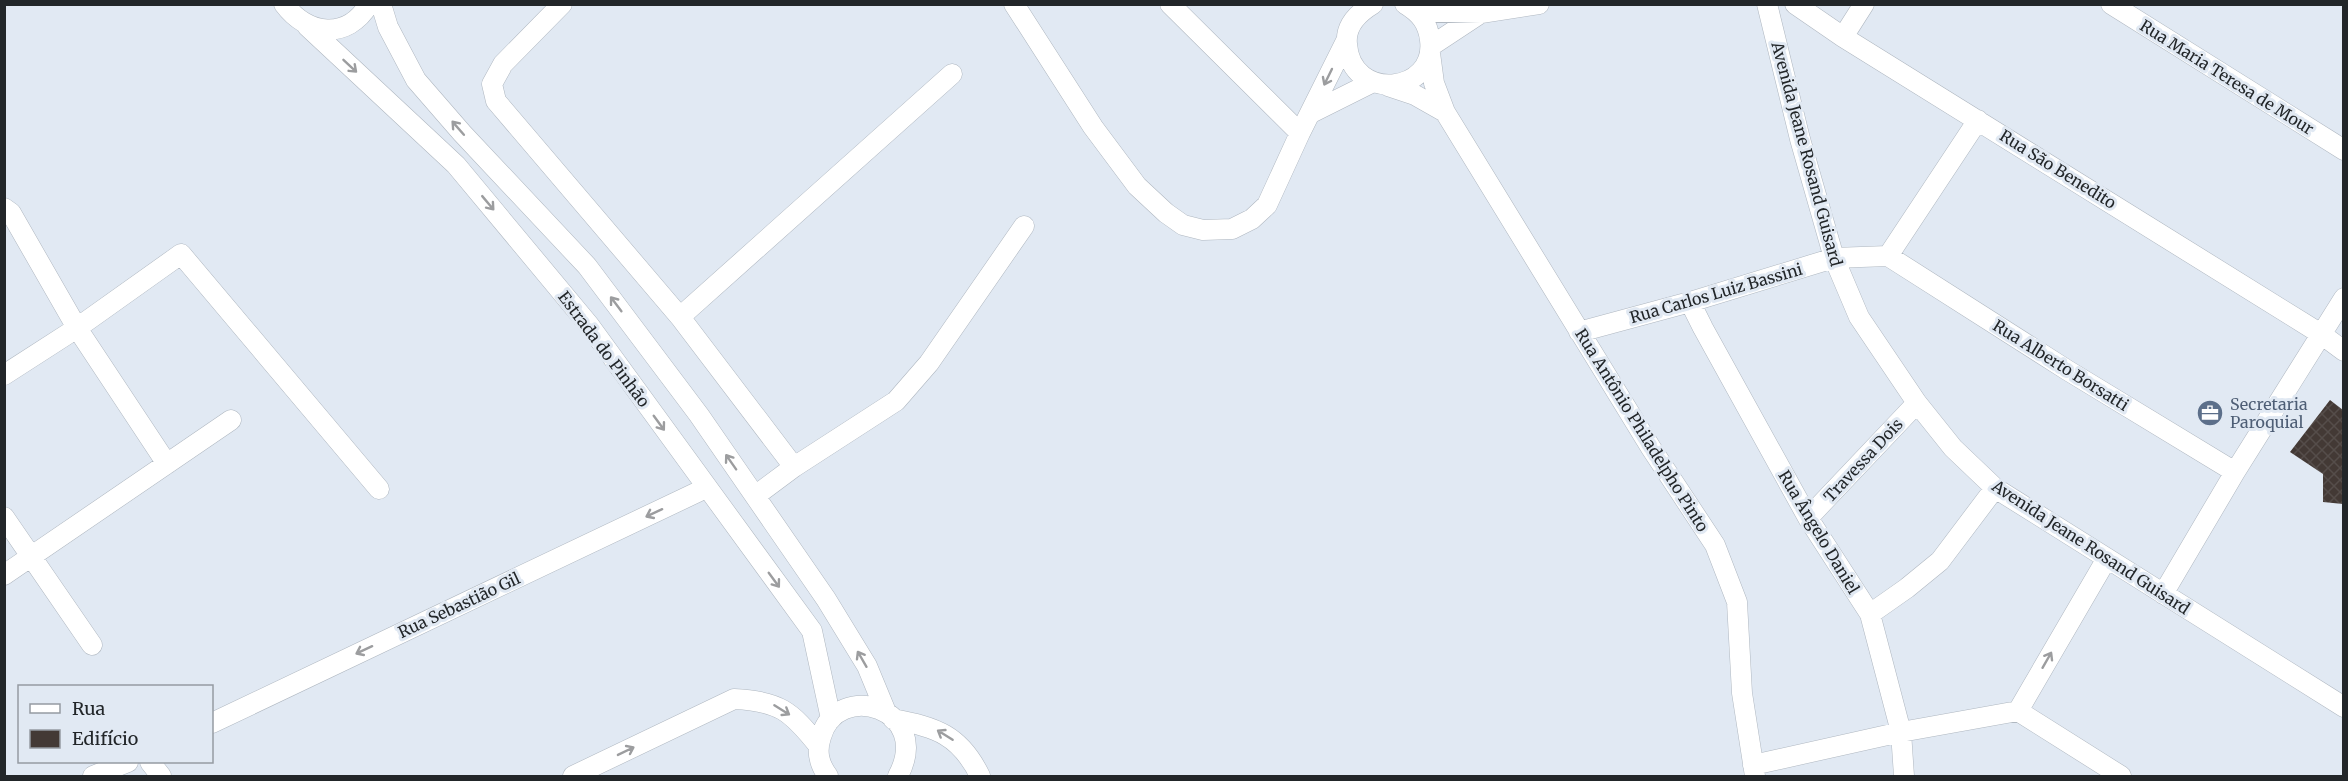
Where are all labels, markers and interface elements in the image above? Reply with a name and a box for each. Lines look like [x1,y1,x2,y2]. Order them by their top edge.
street label: Rua Maria Teresa de Mour [2136,15,2318,139]
street label: Avenida Jeane Rosand Guisard [1767,39,1847,269]
one-way arrow [342,58,357,73]
one-way arrow [1322,67,1334,85]
one-way arrow [451,121,465,136]
street label: Rua São Benedito [1996,125,2120,213]
one-way arrow [481,195,494,211]
street label: Rua Carlos Luiz Bassini [1627,259,1805,327]
street label: Estrada do Pinhão [554,287,654,411]
one-way arrow [610,296,623,312]
street label: Rua Alberto Borsatti [1989,315,2133,415]
street label: Rua Antônio Philadelpho Pinto [1571,325,1713,535]
place label: Secretaria Paroquial [2230,394,2308,432]
office icon: Secretaria Paroquial [2195,398,2225,428]
one-way arrow [653,414,666,430]
street label: Travessa Dois [1819,414,1907,506]
one-way arrow [725,454,737,470]
street label: Rua Ângelo Daniel [1774,467,1864,597]
street label: Avenida Jeane Rosand Guisard [1988,475,2194,619]
one-way arrow [645,507,663,519]
street label: Rua Sebastião Gil [395,568,523,642]
one-way arrow [768,572,781,588]
one-way arrow [355,645,373,657]
one-way arrow [856,651,868,668]
one-way arrow [2041,652,2053,669]
legend [18,685,213,763]
text: Rua [72,697,106,720]
one-way arrow [773,705,790,717]
text: Edifício [72,727,138,750]
one-way arrow [937,729,954,741]
one-way arrow [616,745,634,757]

